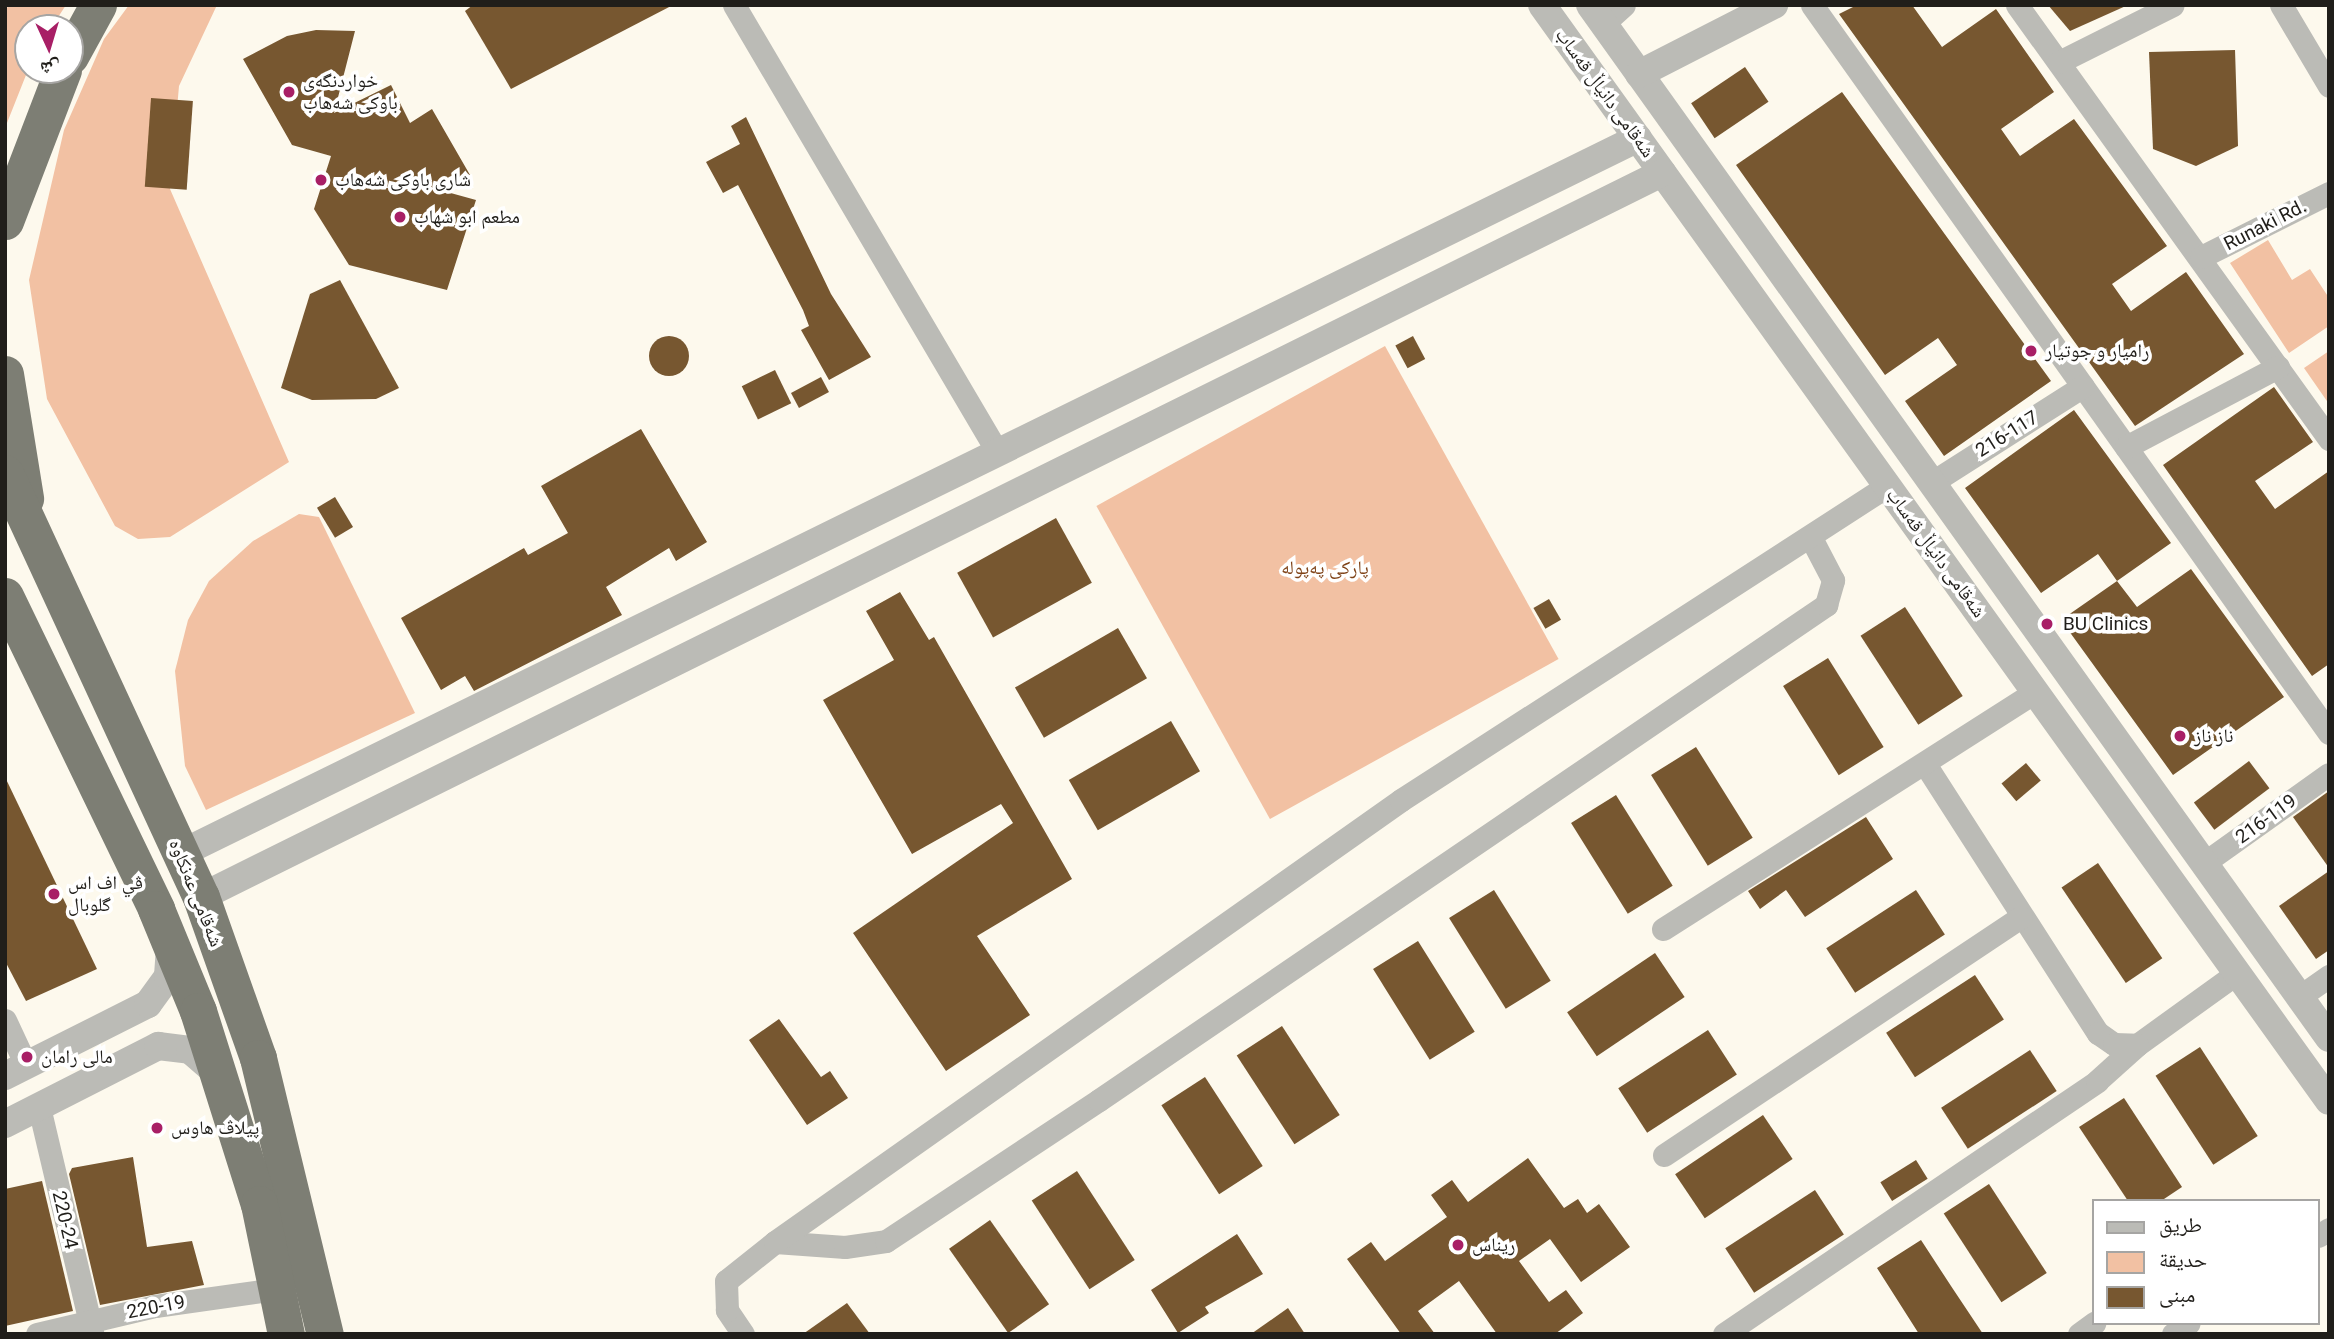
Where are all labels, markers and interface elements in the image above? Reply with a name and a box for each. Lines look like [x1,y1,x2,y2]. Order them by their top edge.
north arrow [14,14,84,84]
street label: شەقامی دانیاڵ قەساب [1550,24,1660,162]
text: ش [40,56,61,81]
place label: خواردنگەی باوکی شەھاب [303,70,398,114]
marker: خواردنگەی باوکی شەھاب [281,84,297,100]
place label: شاری باوکی شەھاب [335,169,471,191]
marker: شاری باوکی شەھاب [313,172,329,188]
street label: Runaki Rd. [2220,195,2310,255]
place label: مطعم ابو شهاب [414,206,520,228]
marker: مطعم ابو شهاب [392,209,408,225]
place label: رامیار و جوتیار [2045,340,2149,362]
marker: رامیار و جوتیار [2023,343,2039,359]
street label: 216-117 [1972,406,2042,462]
street label: شەقامی دانیاڵ قەساب [1881,484,1991,622]
park label: پارکی پەپولە [1281,557,1369,579]
place label: BU Clinics [2063,613,2148,635]
marker: BU Clinics [2037,614,2057,634]
place label: ناز ناز [2194,725,2233,747]
marker: ناز ناز [2172,728,2188,744]
street label: 216-119 [2231,789,2301,849]
street label: شەقامی عەنکاوە [164,836,228,950]
place label: ڤي اف اس گلوبال [68,872,143,916]
marker: ڤي اف اس گلوبال [46,886,62,902]
place label: مالى رامان [41,1046,113,1068]
marker: مالى رامان [19,1049,35,1065]
place label: پيلاڤ هاوس [171,1117,259,1139]
marker: پيلاڤ هاوس [149,1120,165,1136]
street label: 220-24 [47,1189,83,1251]
legend [2092,1199,2320,1325]
text: طريق [2159,1213,2202,1237]
place label: ريناس [1472,1234,1515,1256]
marker: ريناس [1450,1237,1466,1253]
text: حديقة [2159,1248,2207,1272]
text: مبنى [2159,1283,2195,1307]
street label: 220-19 [125,1290,187,1324]

